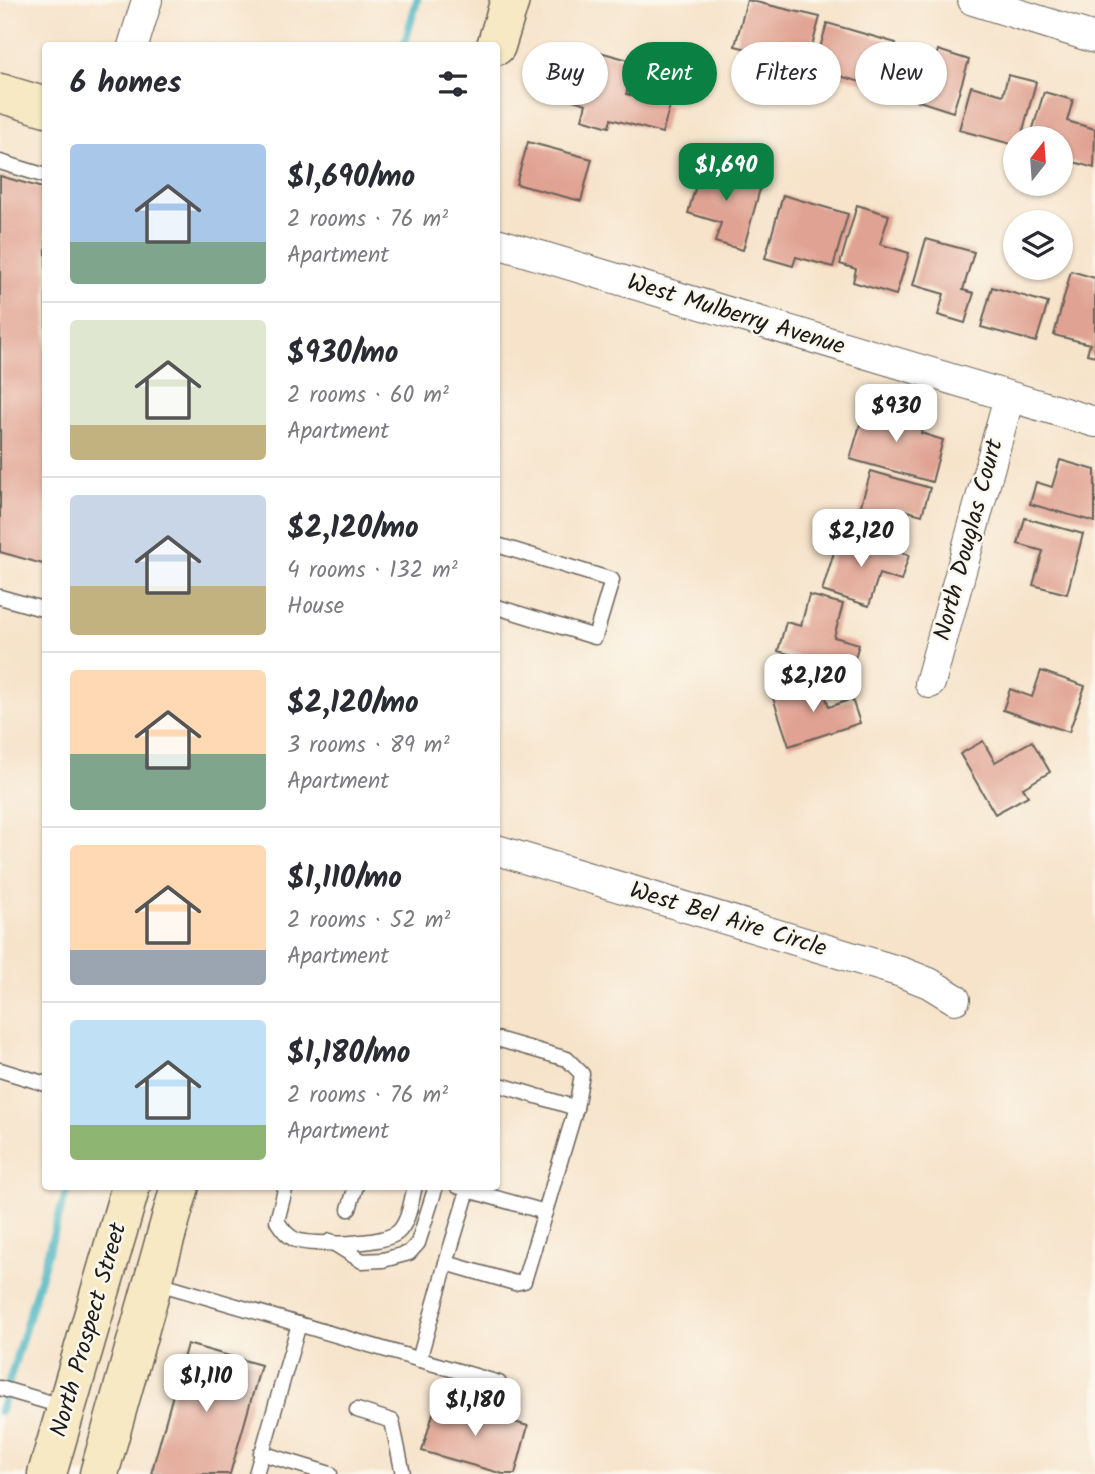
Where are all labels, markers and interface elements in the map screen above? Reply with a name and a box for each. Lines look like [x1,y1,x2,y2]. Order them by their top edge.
chip: Buy [522,42,608,105]
chip: Rent [622,42,717,105]
chip: Filters [731,42,841,105]
chip: New [855,42,947,105]
text: 6 homes [70,60,182,108]
icon: filters [434,65,472,103]
north arrow [1003,126,1073,196]
map controls [1003,126,1073,280]
pin: $1,690 [669,144,783,203]
text: $1,690 [695,148,757,184]
text: $1,690/mo [287,154,415,202]
icon: home [126,172,210,256]
text: 2 rooms · 76 m² [287,202,448,238]
button: layers [1003,210,1073,280]
text: Apartment [287,238,389,274]
street label: West Mulberry Avenue [622,263,850,367]
text: $930/mo [287,330,398,378]
icon: home [126,348,210,432]
text: 2 rooms · 60 m² [287,378,449,414]
pin: $930 [855,384,937,444]
text: $930 [871,389,921,425]
text: Apartment [287,414,389,450]
street label: North Douglas Court [923,434,1015,645]
text: $2,120/mo [287,505,419,553]
pin: $2,120 [804,510,918,569]
text: $2,120 [828,514,894,550]
icon: home [126,523,210,607]
text: 4 rooms · 132 m² [287,553,458,589]
text: House [287,589,344,625]
pin: $2,120 [756,654,870,714]
text: $2,120 [780,659,846,695]
text: $2,120/mo [287,680,419,728]
icon: home [126,698,210,782]
text: 3 rooms · 89 m² [287,728,450,764]
text: Apartment [287,764,389,800]
text: $1,110/mo [287,855,402,903]
street label: West Bel Aire Circle [625,871,832,969]
icon: home [126,873,210,957]
text: 2 rooms · 52 m² [287,903,450,939]
text: Apartment [287,939,389,975]
text: $1,180/mo [287,1030,411,1078]
icon: home [126,1048,210,1132]
text: 2 rooms · 76 m² [287,1078,448,1114]
text: Apartment [287,1114,389,1150]
street label: North Prospect Street [40,1217,138,1442]
pin: $1,110 [149,1354,263,1414]
text: $1,110 [180,1359,232,1395]
pin: $1,180 [418,1378,532,1438]
text: $1,180 [446,1383,504,1419]

